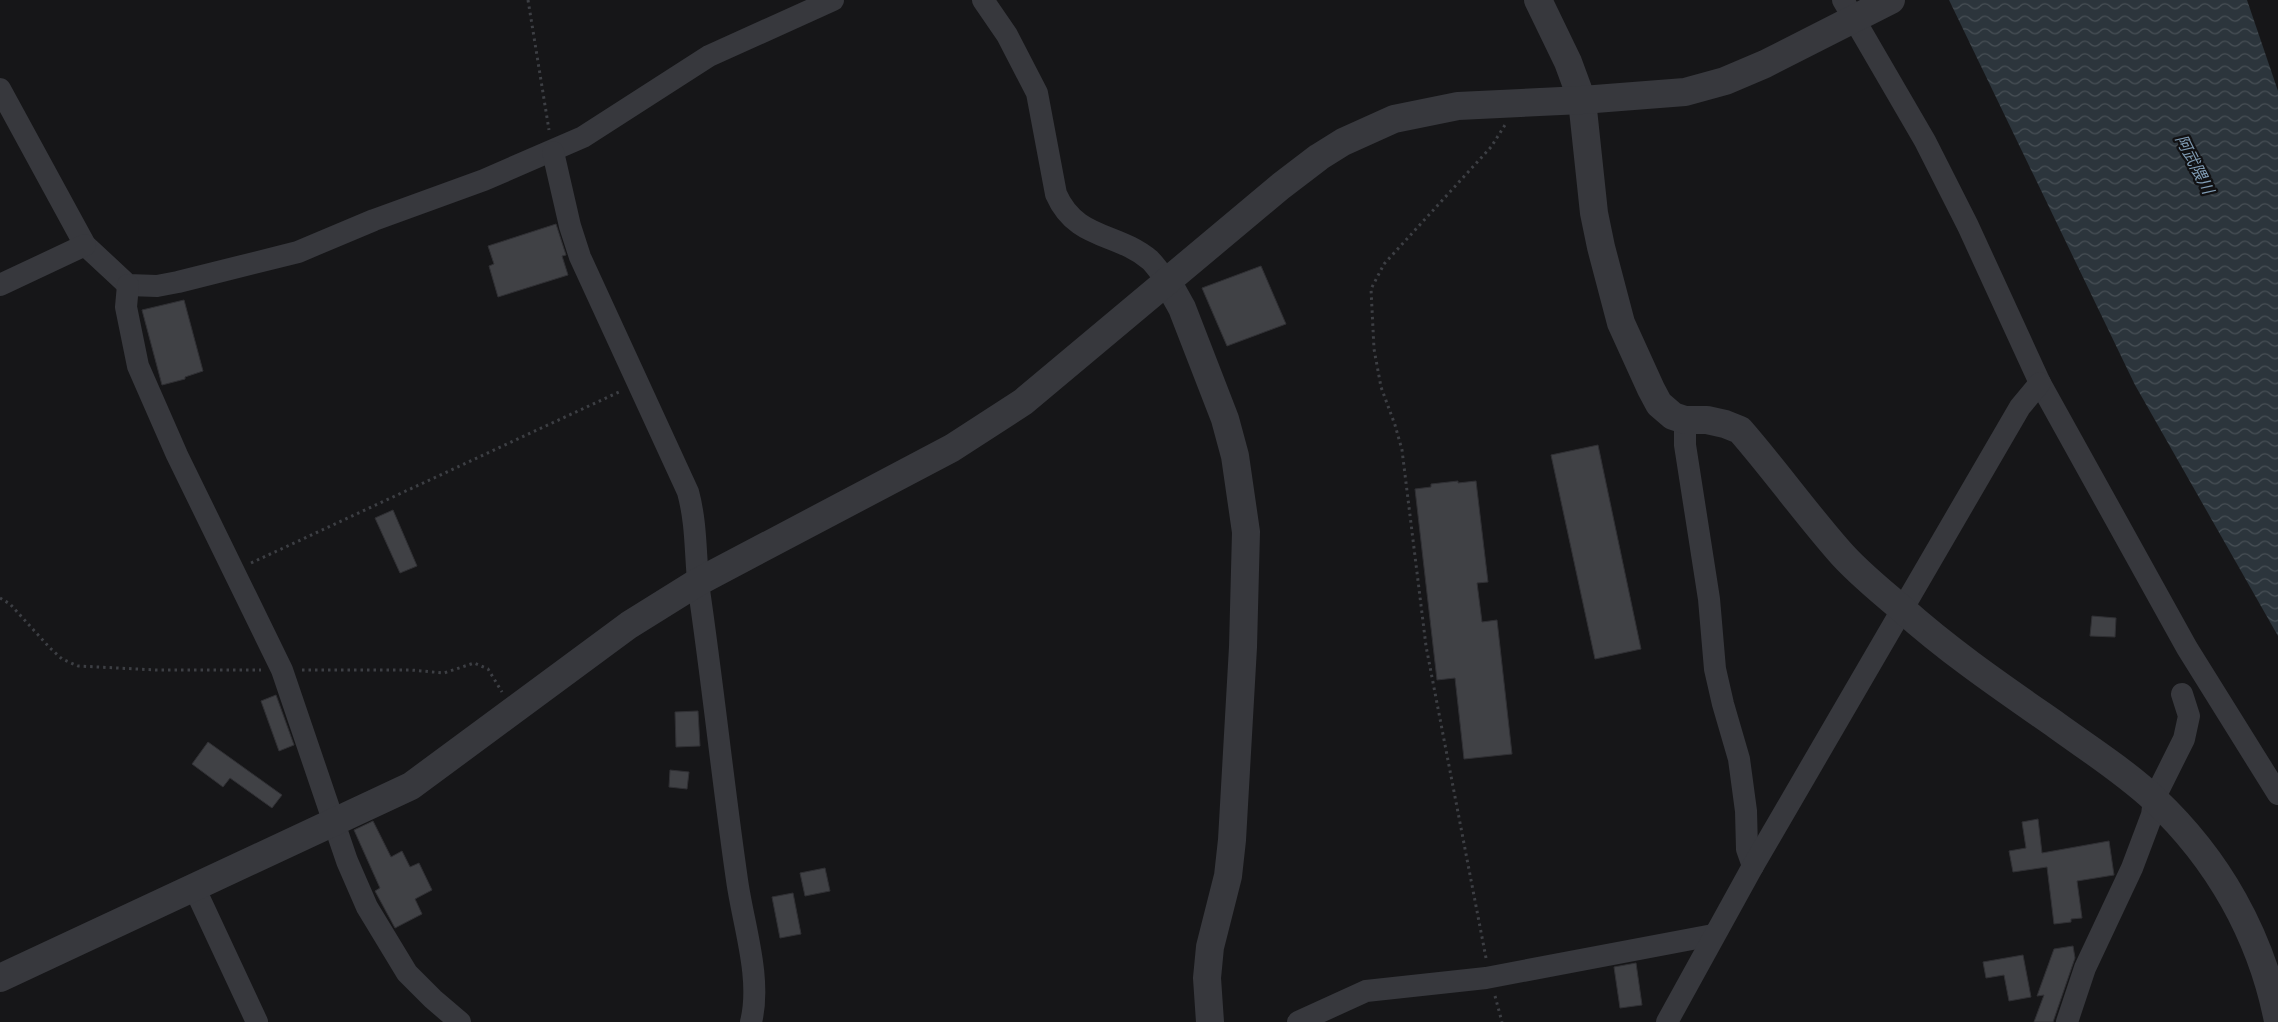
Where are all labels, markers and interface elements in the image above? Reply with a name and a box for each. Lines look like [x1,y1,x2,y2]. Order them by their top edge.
water label: 阿武隈川 [2172,131,2219,198]

